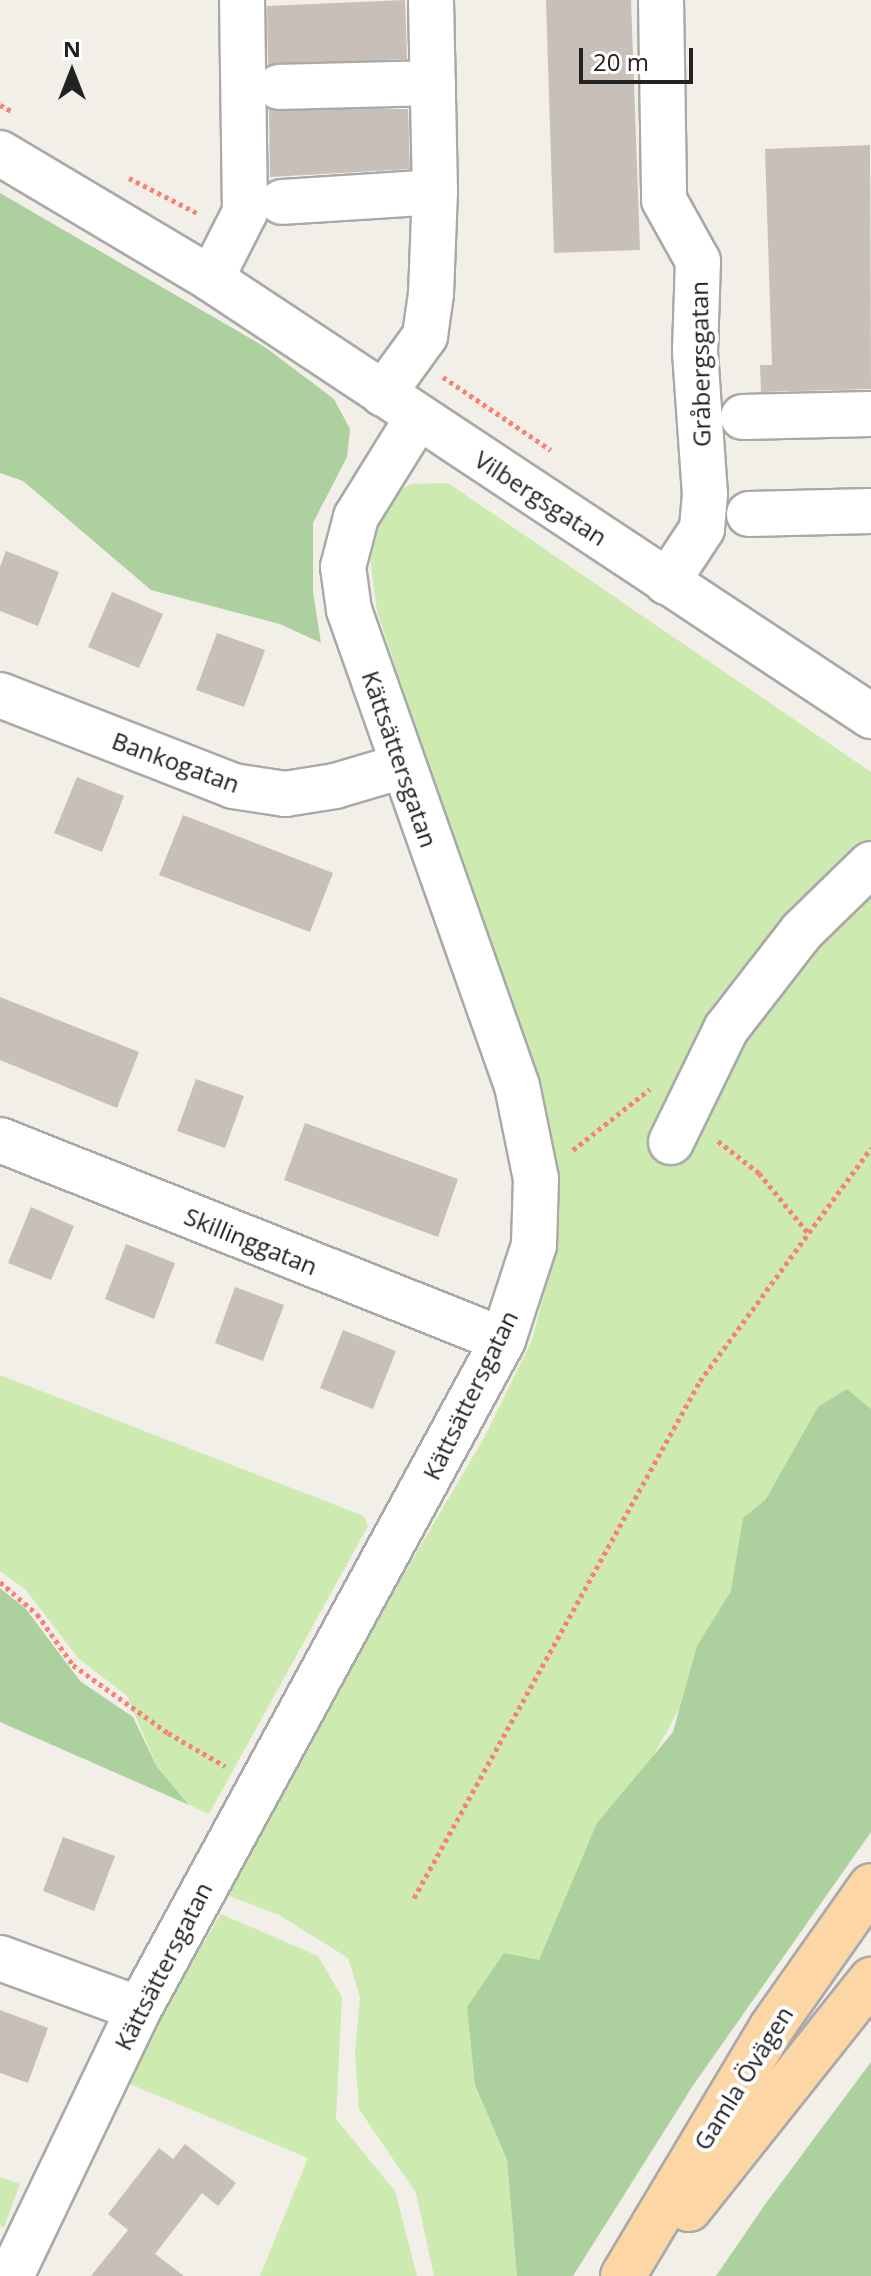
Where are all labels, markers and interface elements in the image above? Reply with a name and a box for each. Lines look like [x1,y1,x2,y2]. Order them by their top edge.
north arrow [32,32,112,112]
scale bar [583,32,697,82]
text: N [63,33,81,63]
text: 20 m [593,45,649,78]
street label: Gråbergsgatan [684,281,716,447]
street label: Vilbergsgatan [469,445,613,551]
street label: Kättsättersgatan [356,667,444,851]
street label: Bankogatan [108,726,244,798]
street label: Skillinggatan [180,1201,322,1281]
street label: Kättsättersgatan [417,1306,523,1484]
street label: Kättsättersgatan [108,1877,218,2055]
street label: Gamla Övägen [687,2001,799,2155]

